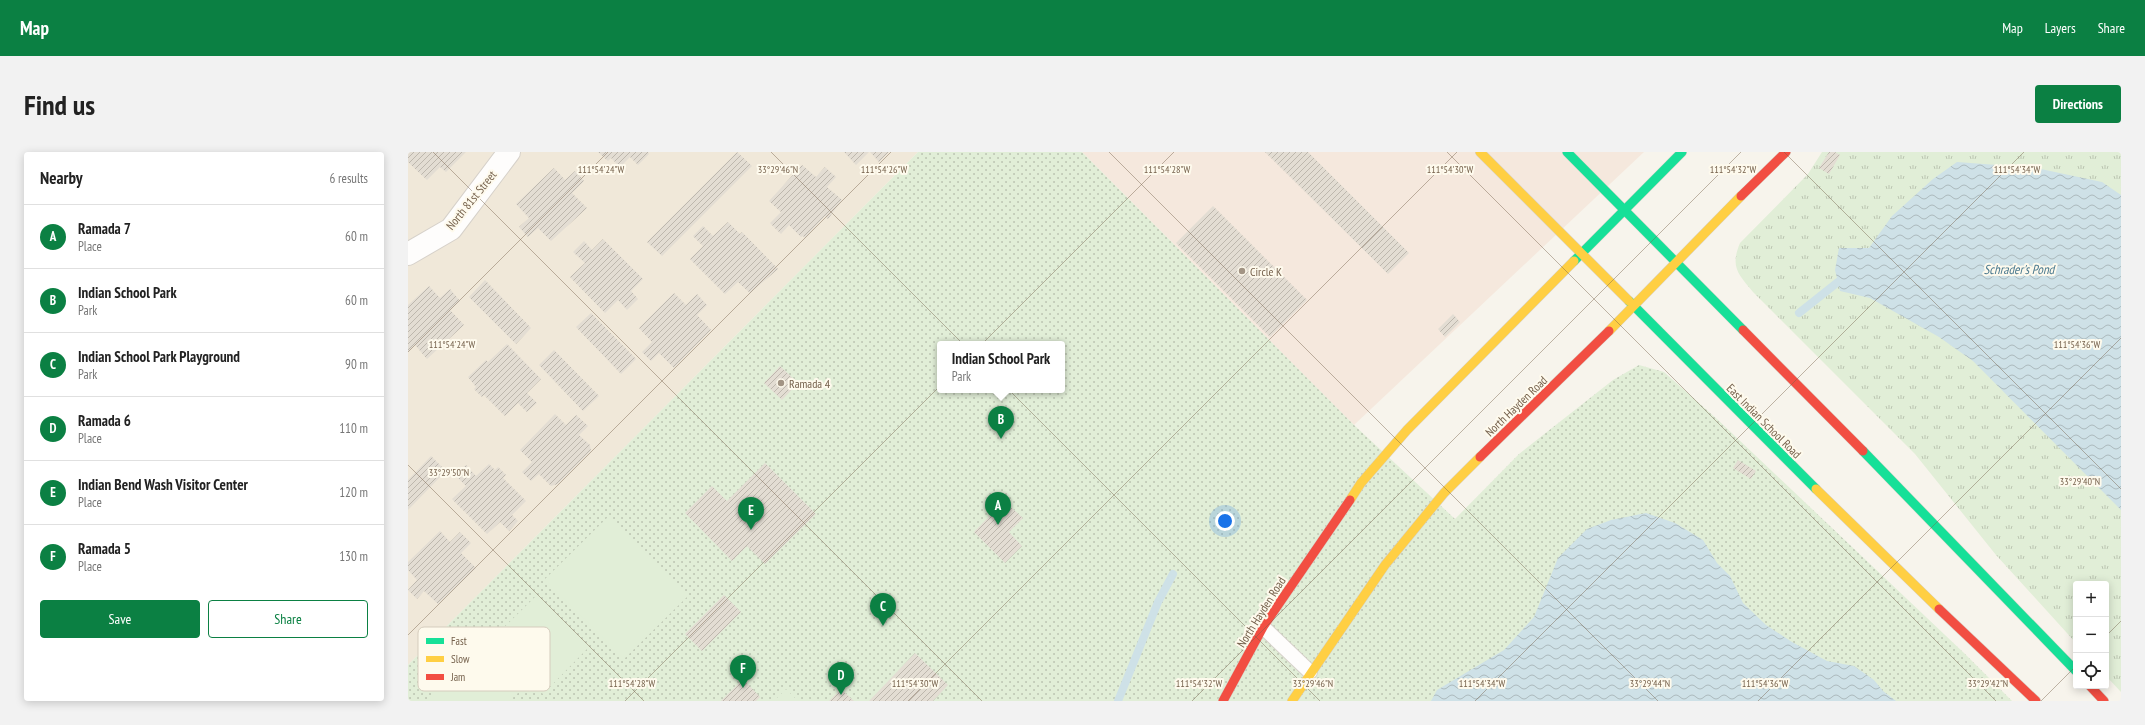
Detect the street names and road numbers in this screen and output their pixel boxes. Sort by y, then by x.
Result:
street label: North 81st Street [443,167,500,233]
street label: North Hayden Road [1482,373,1550,439]
street label: East Indian School Road [1724,381,1804,461]
street label: North Hayden Road [1233,574,1289,650]

